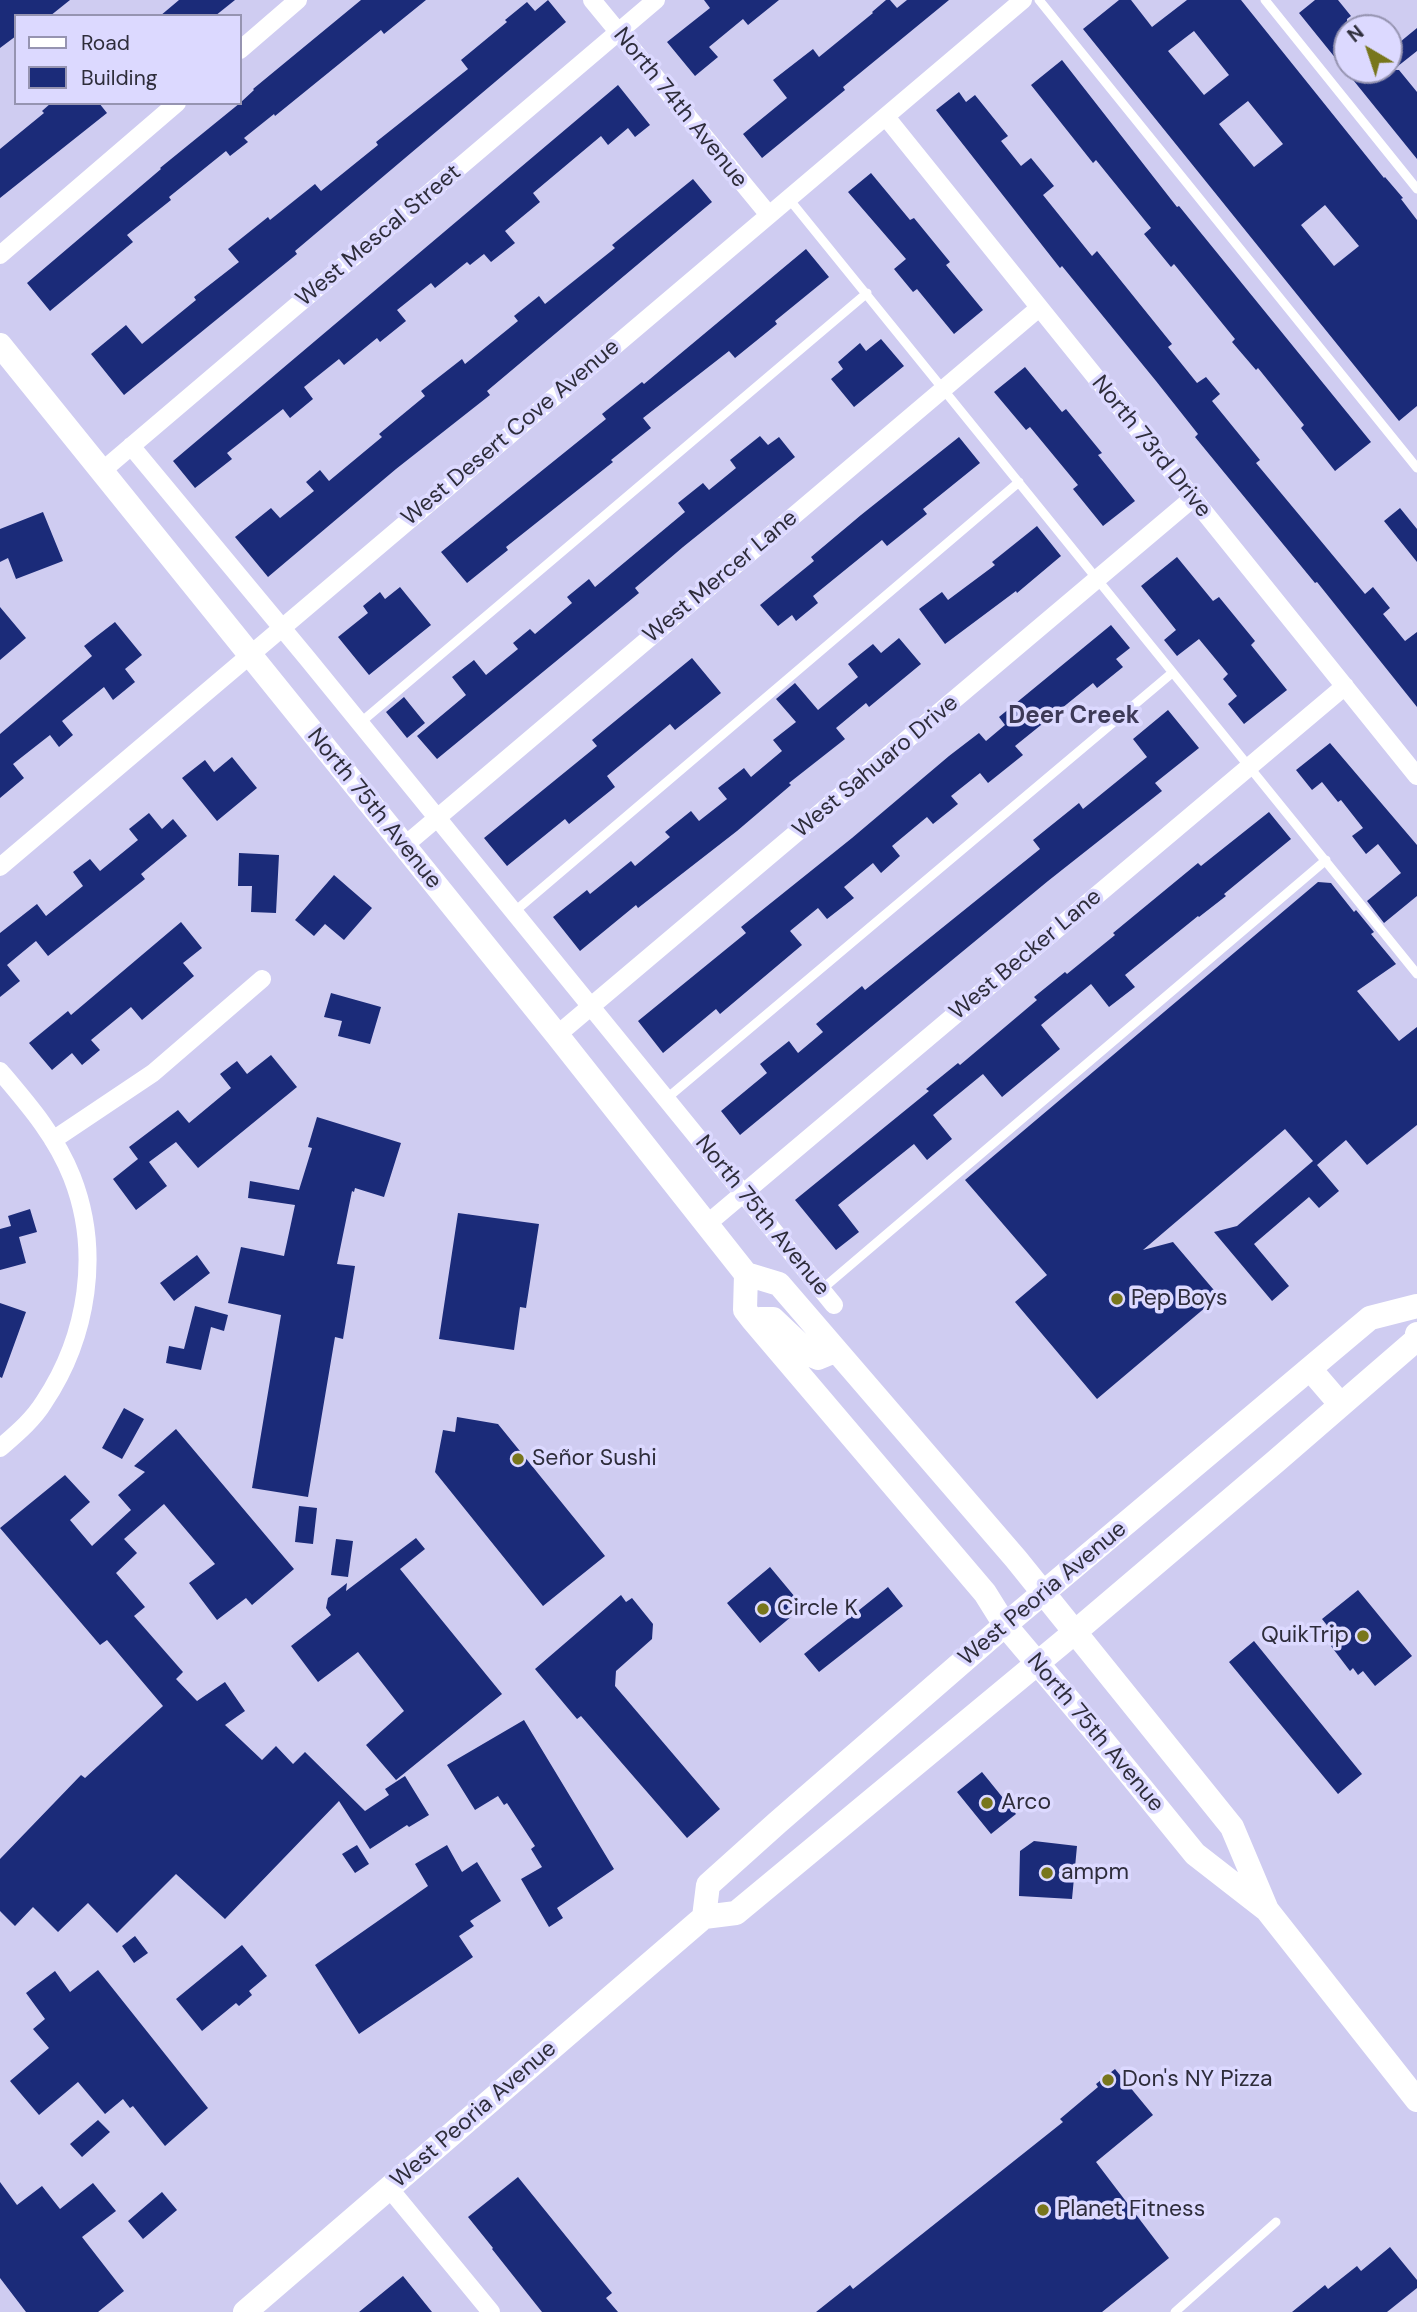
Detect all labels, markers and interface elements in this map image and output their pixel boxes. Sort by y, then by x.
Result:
legend [14,14,242,105]
north arrow [1333,14,1403,84]
text: N [1342,20,1369,48]
street label: North 74th Avenue [607,22,753,194]
text: Road [81,29,130,57]
text: Building [81,64,157,92]
street label: West Mescal Street [291,159,467,313]
street label: West Desert Cove Avenue [396,334,626,532]
street label: North 73rd Drive [1085,370,1217,524]
street label: West Mercer Lane [638,505,804,649]
street label: West Sahuaro Drive [788,690,964,844]
district label: Deer Creek [1008,703,1140,731]
street label: North 75th Avenue [301,723,447,895]
street label: West Becker Lane [944,883,1108,1027]
street label: North 75th Avenue [689,1130,835,1302]
place label: Pep Boys [1131,1285,1228,1313]
marker: Pep Boys [1109,1291,1125,1307]
place label: Señor Sushi [532,1445,657,1473]
marker: Señor Sushi [510,1451,526,1467]
street label: West Peoria Avenue [953,1516,1133,1672]
place label: Circle K [777,1595,858,1623]
marker: Circle K [755,1601,771,1617]
place label: QuikTrip [1261,1622,1349,1650]
marker: QuikTrip [1355,1628,1371,1644]
street label: North 75th Avenue [1021,1648,1169,1818]
place label: Arco [1001,1789,1051,1817]
marker: Arco [979,1795,995,1811]
place label: ampm [1061,1859,1129,1887]
marker: ampm [1039,1865,1055,1881]
street label: West Peoria Avenue [386,2036,562,2194]
place label: Don's NY Pizza [1122,2066,1273,2094]
marker: Don's NY Pizza [1100,2072,1116,2088]
place label: Planet Fitness [1057,2196,1205,2224]
marker: Planet Fitness [1035,2202,1051,2218]

